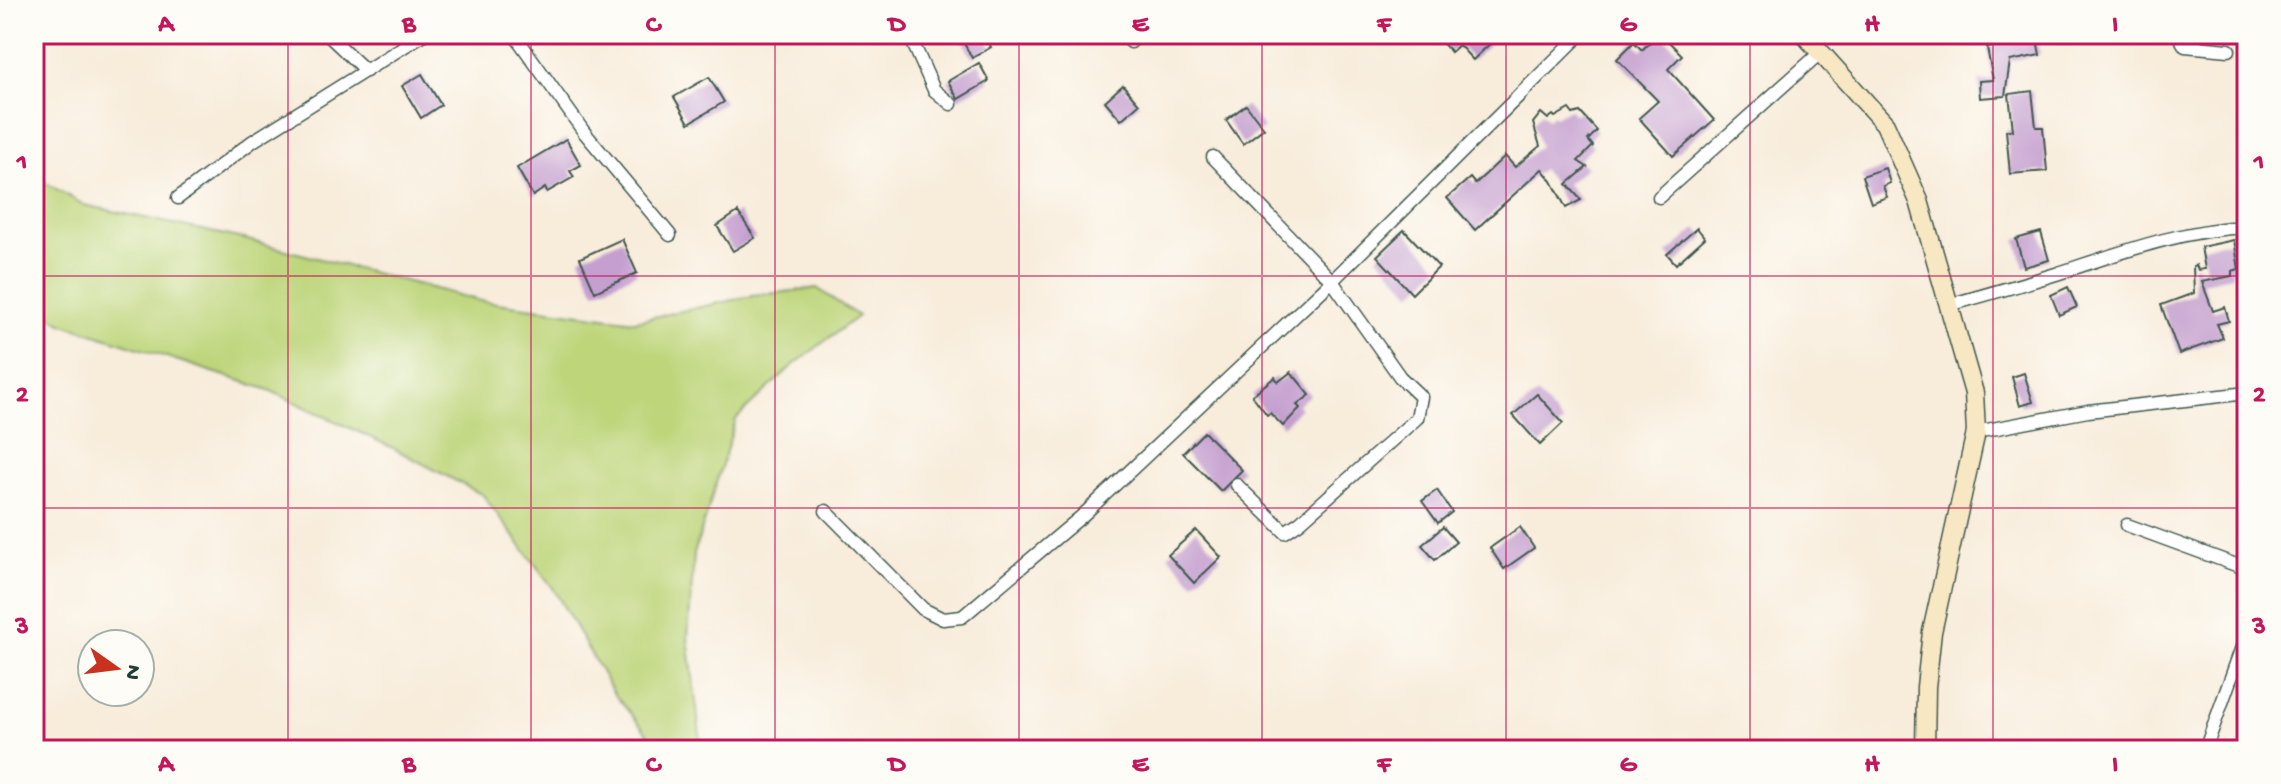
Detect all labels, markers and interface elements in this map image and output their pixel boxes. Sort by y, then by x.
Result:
text: A [157,11,175,42]
text: B [401,11,417,42]
text: C [646,11,663,42]
text: D [887,11,907,42]
text: E [1132,11,1150,42]
text: F [1376,11,1392,42]
text: G [1620,11,1638,42]
text: H [1865,11,1881,42]
text: I [2112,11,2118,42]
text: 1 [16,149,27,180]
text: 1 [2253,149,2264,180]
text: 2 [16,381,29,412]
text: 2 [2253,381,2266,412]
text: 3 [14,613,29,644]
text: 3 [2251,613,2266,644]
north arrow [76,628,156,708]
text: N [117,662,146,682]
text: A [157,751,175,782]
text: B [401,751,417,782]
text: C [646,751,663,782]
text: D [887,751,907,782]
text: E [1132,751,1150,782]
text: F [1376,751,1392,782]
text: G [1620,751,1638,782]
text: H [1865,751,1881,782]
text: I [2112,751,2118,782]

